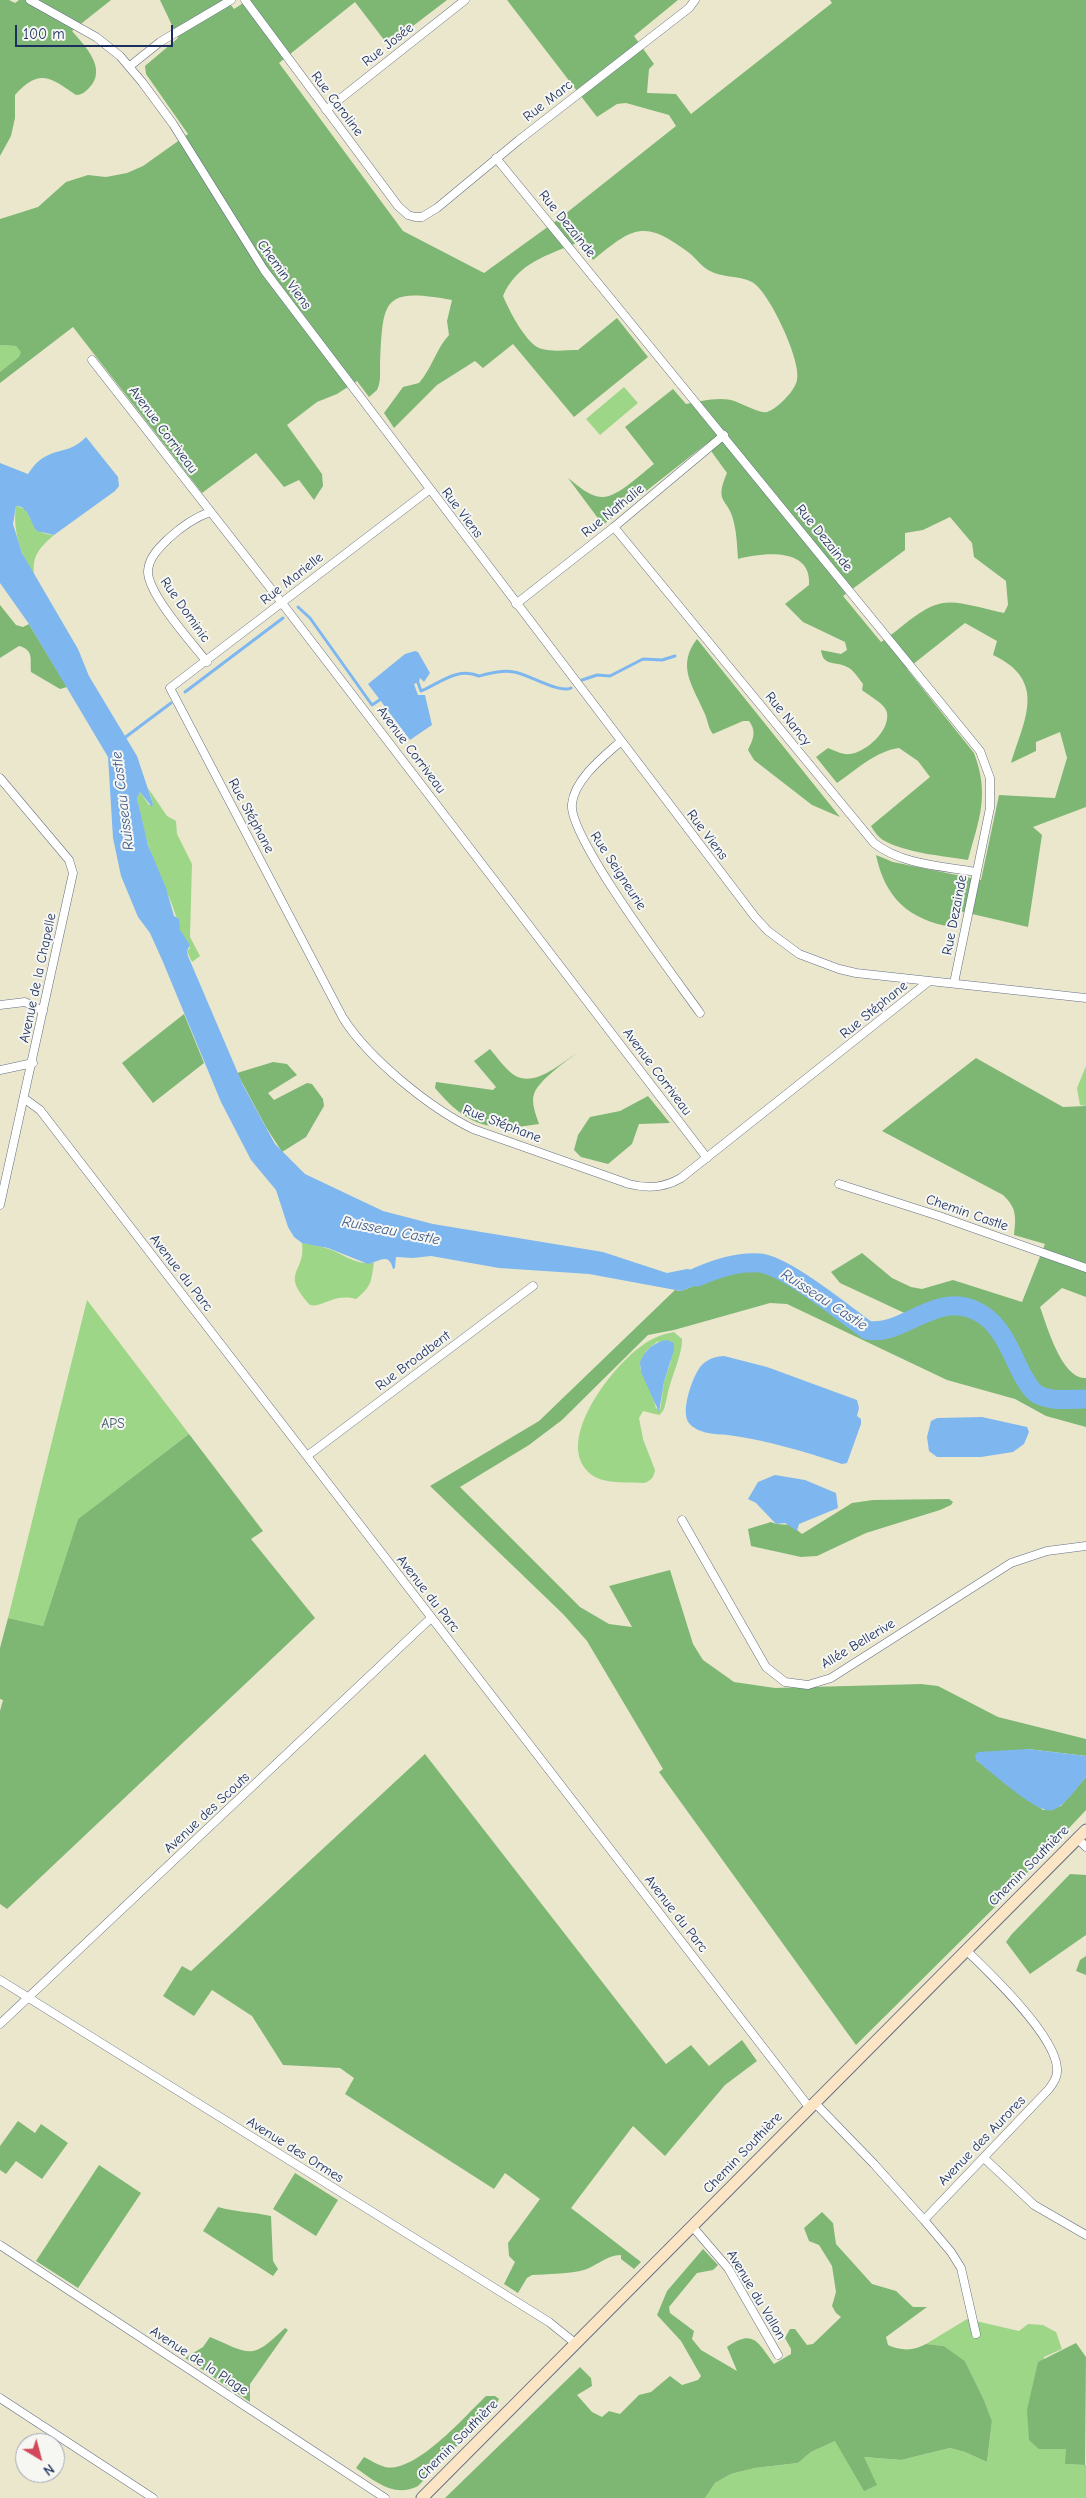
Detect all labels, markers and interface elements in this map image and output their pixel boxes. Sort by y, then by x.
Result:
scale bar [18,15,175,47]
street label: Rue Josée [359,20,417,70]
text: 100 m [23,25,65,43]
street label: Rue Caroline [307,68,367,140]
street label: Rue Marc [520,77,576,125]
street label: Rue Dezainde [535,187,599,261]
street label: Chemin Viens [253,237,315,313]
street label: Avenue Corriveau [125,383,201,477]
street label: Rue Nathalie [578,481,648,541]
street label: Rue Viens [438,485,486,541]
street label: Rue Dezainde [792,501,856,575]
street label: Rue Marielle [257,549,327,609]
street label: Rue Dominic [156,574,214,646]
street label: Rue Nancy [761,689,815,749]
street label: Avenue Corriveau [373,703,449,797]
water label: Ruisseau Castle [108,751,138,851]
street label: Rue Stéphane [224,776,278,856]
street label: Rue Viens [683,807,731,863]
street label: Rue Seigneurie [586,829,650,913]
street label: Rue Dezainde [939,873,971,957]
street label: Avenue de la Chapelle [16,912,60,1044]
street label: Rue Stéphane [837,978,911,1042]
street label: Avenue Corriveau [619,1025,695,1119]
street label: Rue Stéphane [461,1101,543,1147]
street label: Chemin Castle [924,1191,1010,1235]
water label: Ruisseau Castle [340,1213,442,1249]
street label: Avenue du Parc [146,1231,216,1315]
water label: Ruisseau Castle [777,1265,871,1335]
street label: Rue Broadbent [372,1327,454,1395]
park label: APS [101,1416,125,1432]
street label: Avenue du Parc [393,1552,463,1636]
street label: Allée Bellerive [818,1615,898,1673]
street label: Avenue des Scouts [161,1769,253,1857]
street label: Chemin Southière [985,1822,1073,1910]
street label: Avenue du Parc [641,1872,711,1956]
street label: Avenue des Aurores [935,2093,1029,2189]
street label: Chemin Southière [700,2109,786,2197]
street label: Avenue des Ormes [243,2113,347,2187]
street label: Avenue du Vallon [723,2247,789,2343]
street label: Avenue de la Plage [147,2323,251,2399]
street label: Chemin Southière [414,2396,502,2484]
north arrow [15,2433,65,2483]
text: N [40,2460,57,2479]

